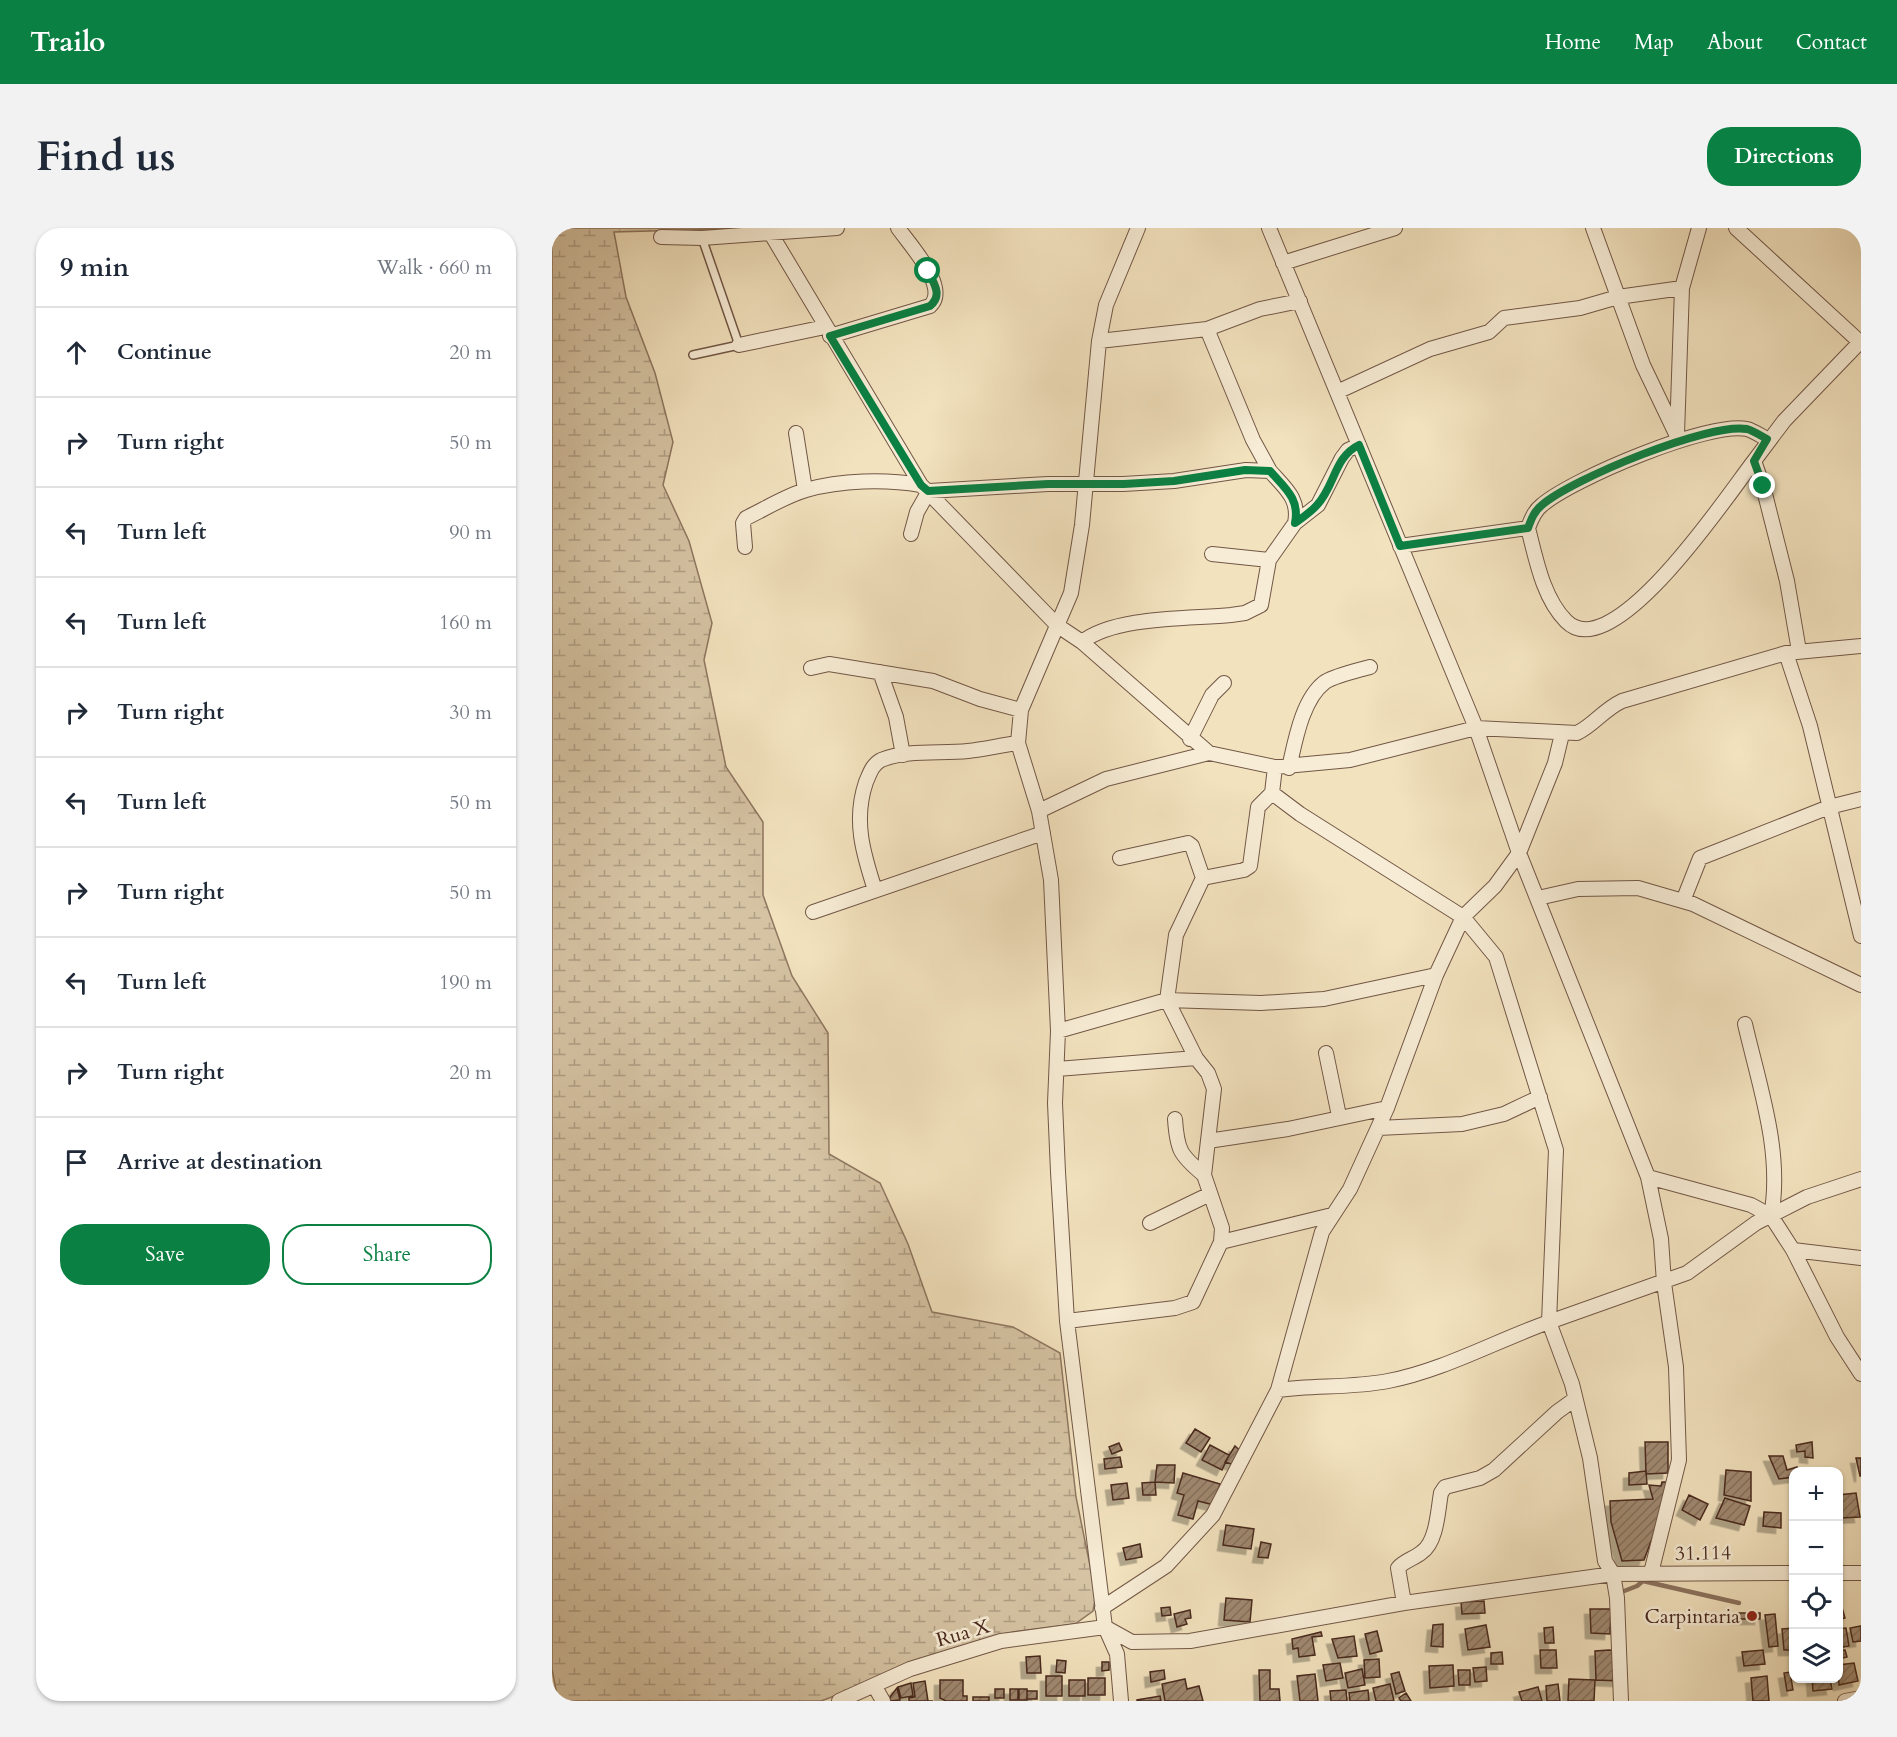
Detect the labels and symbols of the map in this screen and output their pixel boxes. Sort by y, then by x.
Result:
route start [914,257,940,283]
route end [1749,472,1775,498]
street label: 31.114 [1675,1539,1731,1567]
place label: Carpintaria [1645,1603,1740,1630]
marker: Carpintaria [1745,1609,1759,1623]
street label: Rua X [933,1612,993,1654]

